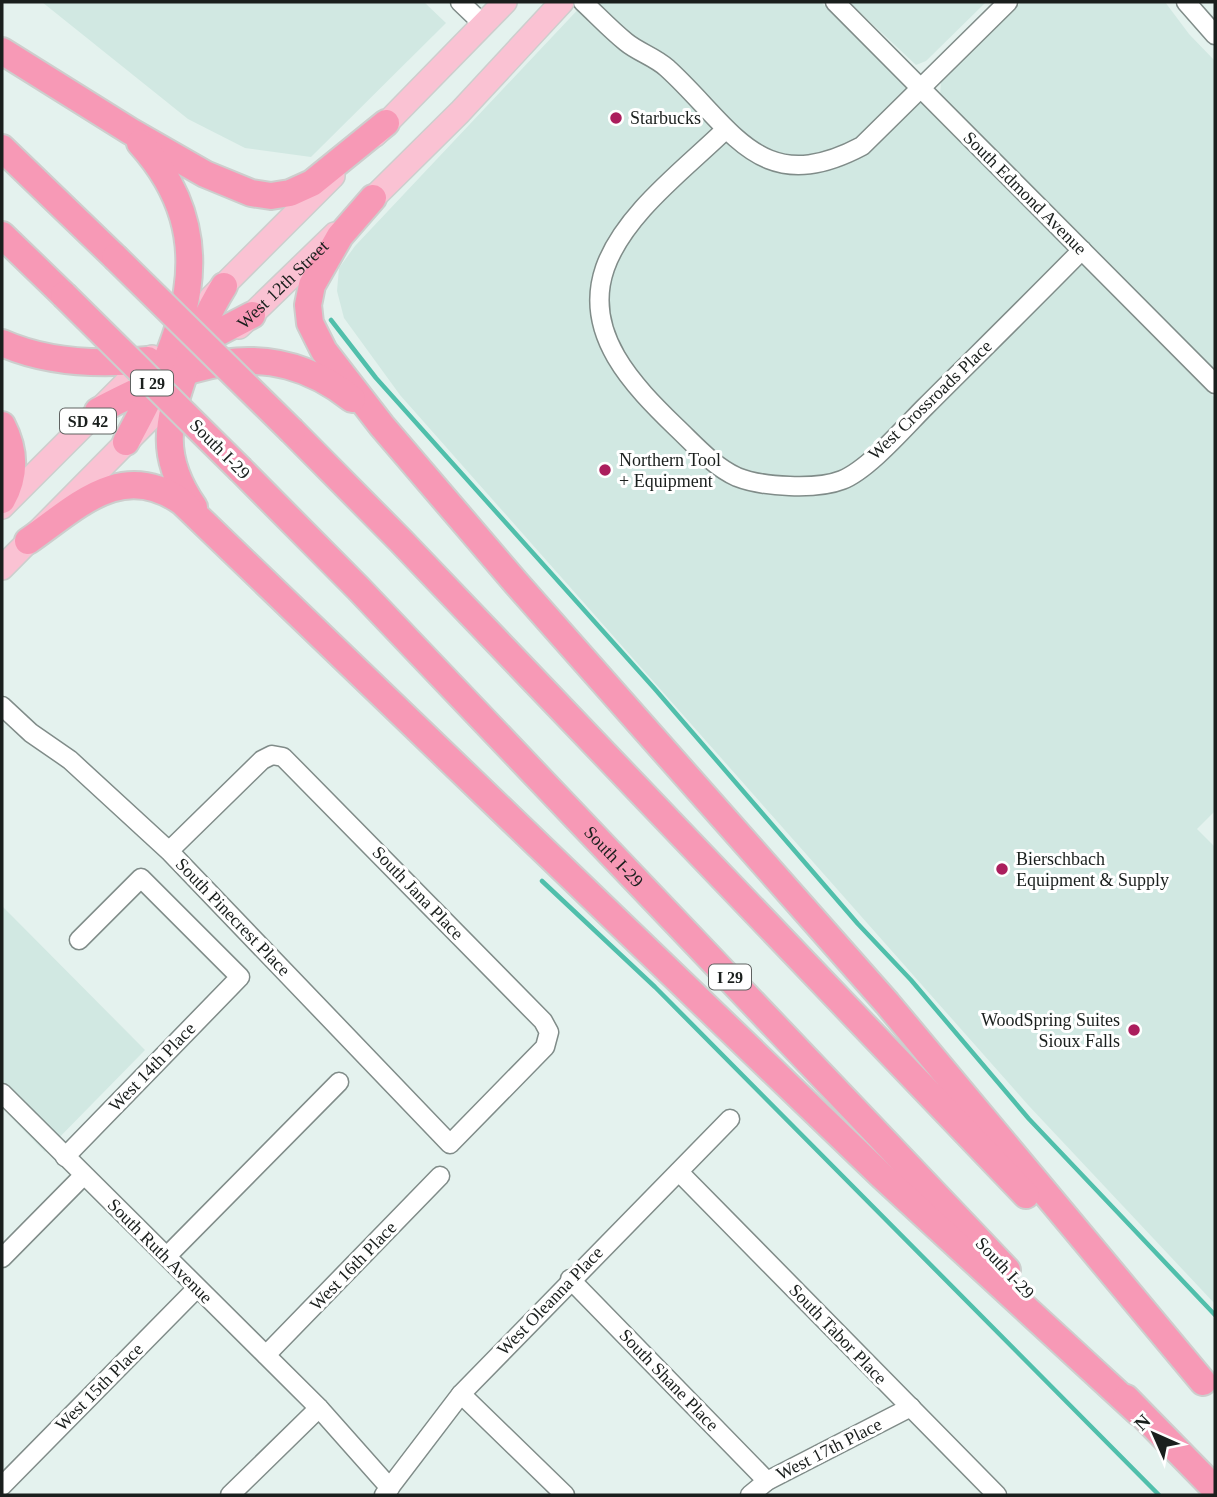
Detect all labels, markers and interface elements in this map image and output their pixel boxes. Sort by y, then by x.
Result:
place label: Starbucks [630,108,701,128]
marker: Starbucks [608,110,624,126]
street label: South Edmond Avenue [959,127,1091,259]
street label: West 12th Street [233,236,332,333]
street label: West Crossroads Place [864,336,996,464]
road number: I 29 [131,370,173,396]
road number: SD 42 [60,408,116,434]
street label: South I-29 [186,415,254,483]
place label: Northern Tool + Equipment [619,450,721,491]
marker: Northern Tool + Equipment [597,462,613,478]
street label: South I-29 [580,822,647,891]
street label: South Jana Place [368,842,468,944]
place label: Bierschbach Equipment & Supply [1016,849,1169,890]
street label: South Pinecrest Place [172,854,294,980]
marker: Bierschbach Equipment & Supply [994,861,1010,877]
road number: I 29 [709,965,751,990]
place label: WoodSpring Suites Sioux Falls [981,1010,1120,1051]
street label: West 14th Place [105,1018,199,1115]
marker: WoodSpring Suites Sioux Falls [1126,1022,1142,1038]
street label: South Ruth Avenue [104,1195,216,1307]
street label: West 16th Place [306,1217,400,1314]
street label: South I-29 [972,1233,1038,1303]
street label: West Oleanna Place [493,1242,607,1360]
street label: South Tabor Place [785,1280,891,1388]
street label: South Shane Place [615,1325,723,1435]
street label: West 15th Place [51,1339,147,1435]
north arrow [1119,1399,1189,1469]
text: N [1130,1410,1155,1435]
street label: West 17th Place [773,1414,885,1484]

